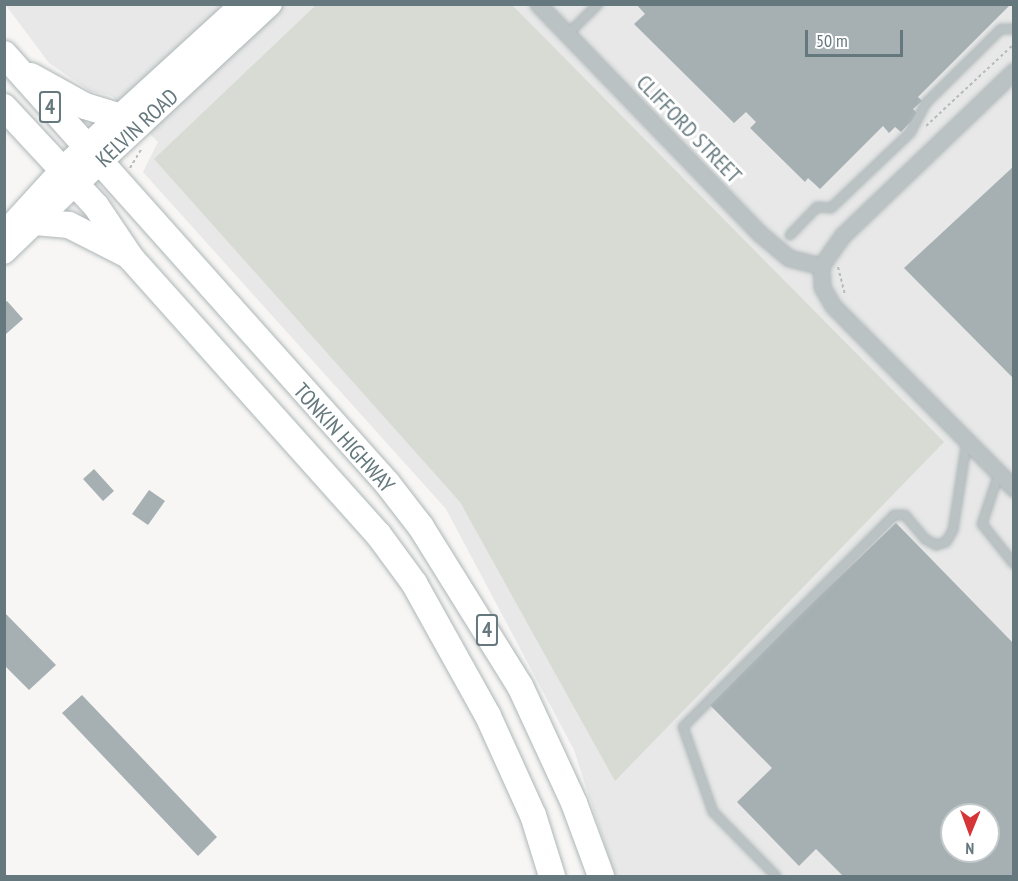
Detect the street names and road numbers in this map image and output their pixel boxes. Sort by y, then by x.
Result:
street label: CLIFFORD STREET [631,70,747,188]
street label: KELVIN ROAD [90,83,184,173]
road number: 4 [38,89,62,125]
street label: TONKIN HIGHWAY [288,378,400,498]
road number: 4 [475,612,499,648]

